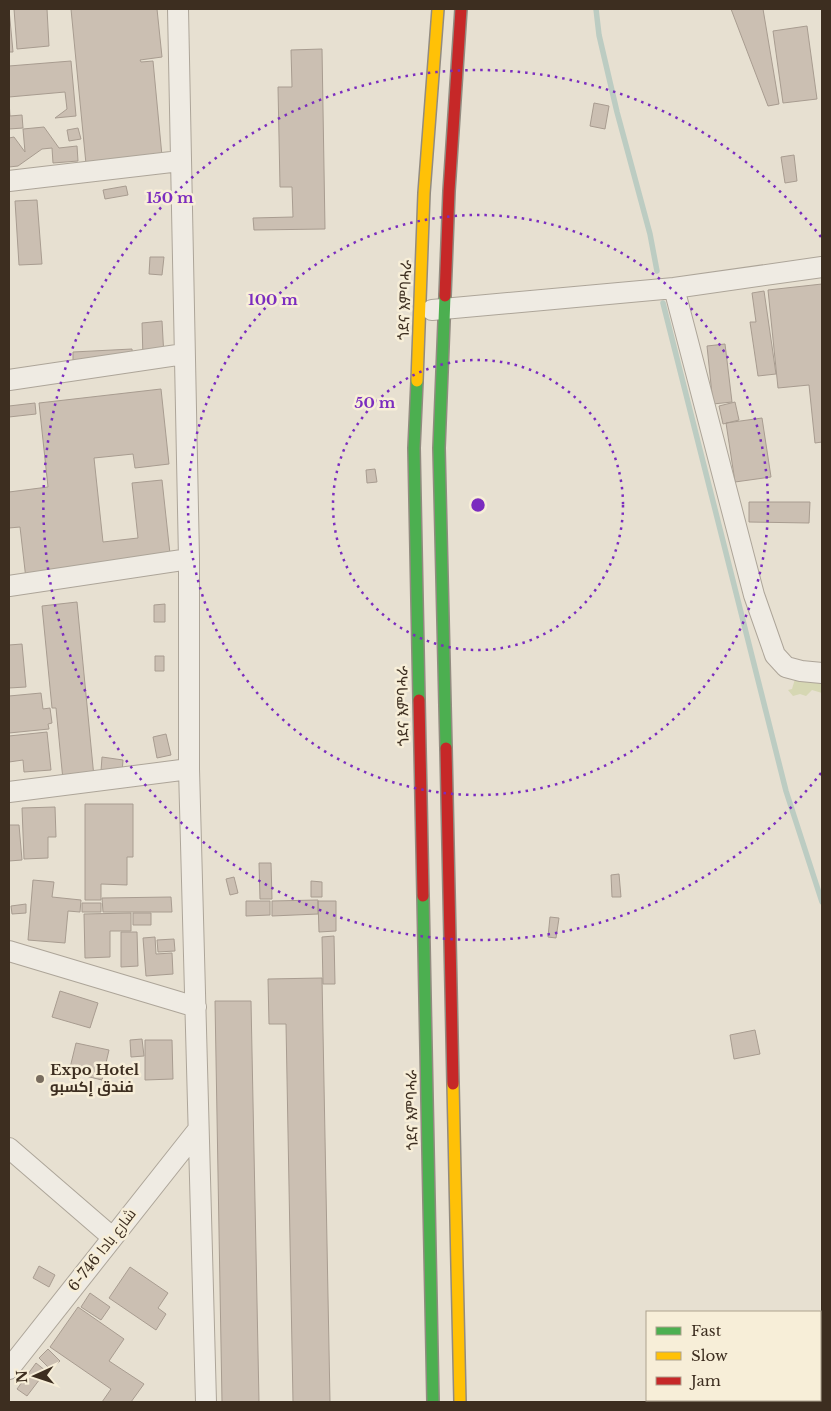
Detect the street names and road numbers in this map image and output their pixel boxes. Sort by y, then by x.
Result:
street label: ጎደና እምባሓራ [394,259,415,340]
street label: ጎደና እምባሓራ [392,666,413,746]
street label: ጎደና እምባሓራ [401,1070,422,1150]
street label: شارع بادا 746-6 [63,1205,141,1296]

